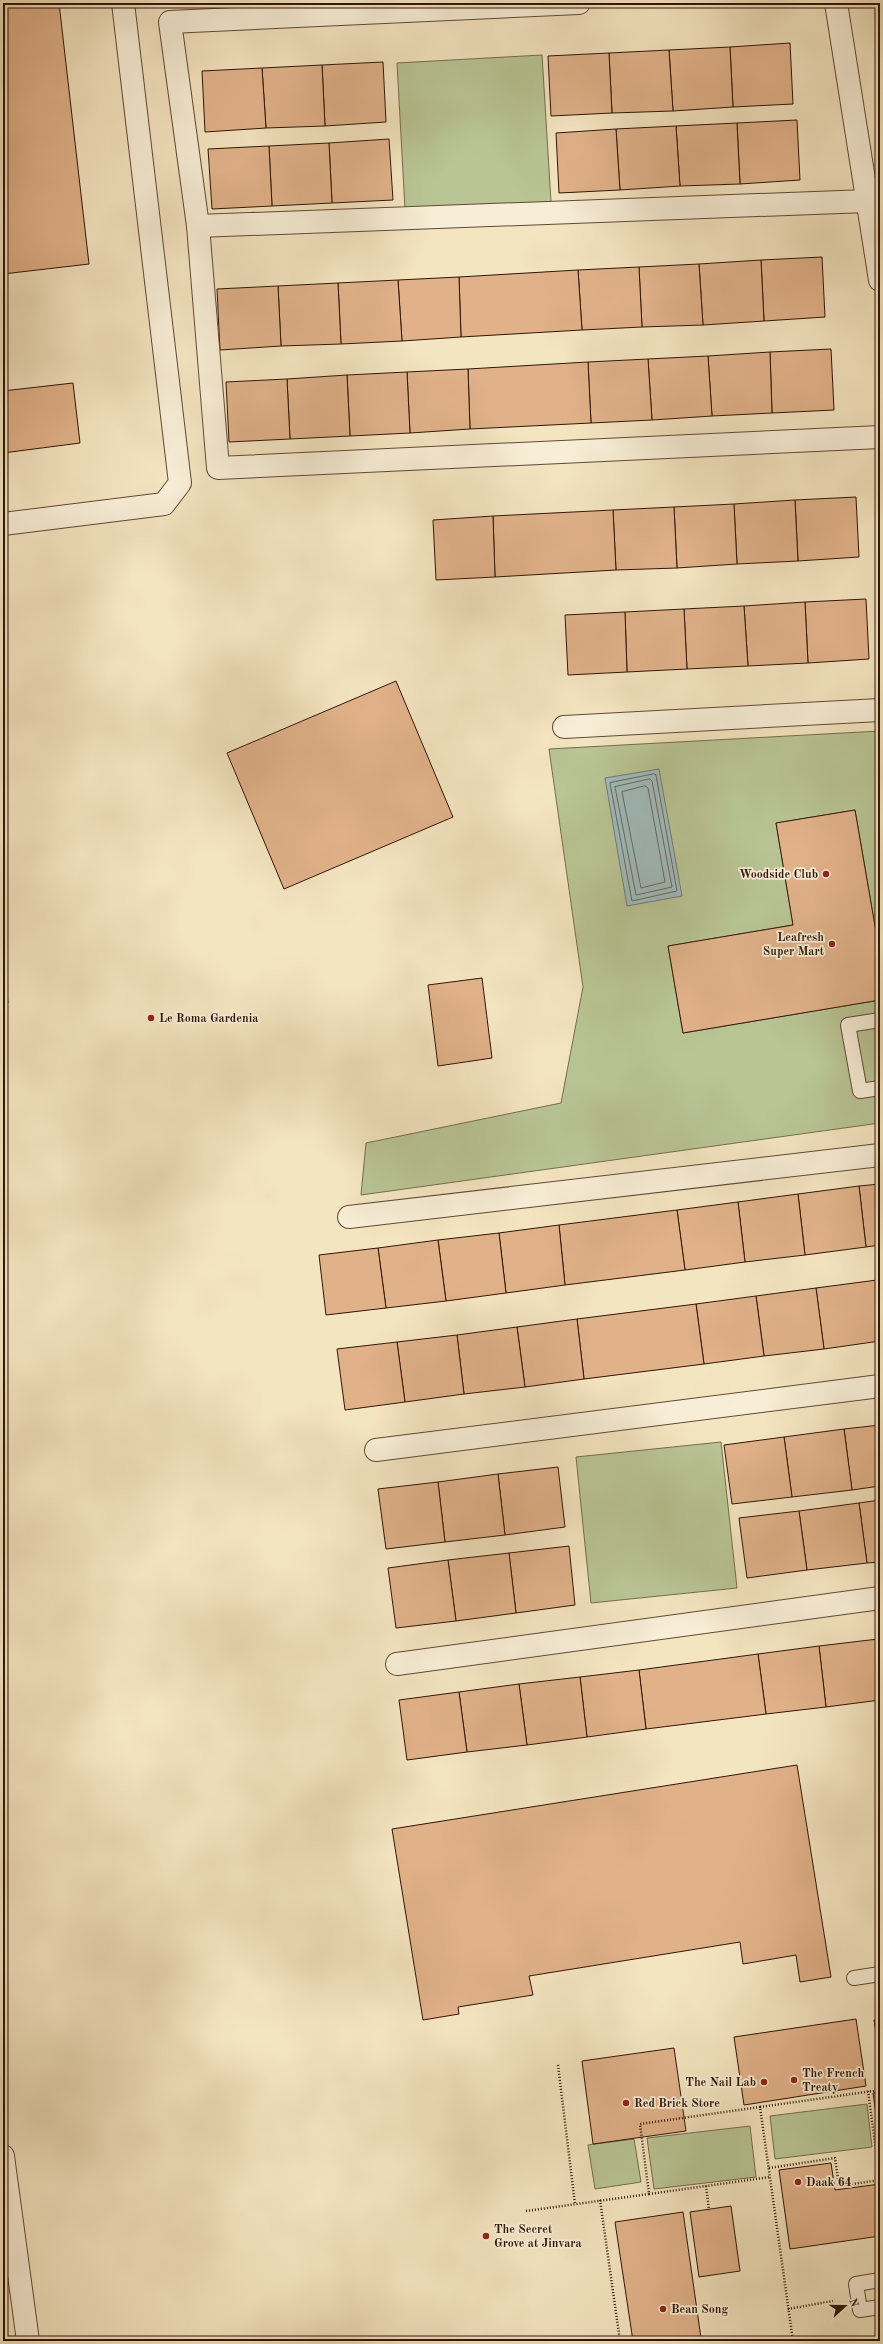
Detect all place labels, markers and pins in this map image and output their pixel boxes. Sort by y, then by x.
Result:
place label: Woodside Club [739,869,818,881]
marker: Woodside Club [821,869,831,879]
place label: Leafresh Super Mart [763,932,825,958]
marker: Leafresh Super Mart [827,939,837,949]
marker: Le Roma Gardenia [146,1013,156,1023]
place label: Le Roma Gardenia [159,1013,258,1025]
place label: The French Treaty [802,2068,865,2094]
marker: The French Treaty [789,2075,799,2085]
place label: The Nail Lab [685,2077,756,2089]
marker: The Nail Lab [759,2077,769,2087]
marker: Red Brick Store [621,2098,631,2108]
place label: Red Brick Store [634,2098,720,2110]
marker: Daak 64 [793,2177,803,2187]
place label: Daak 64 [806,2177,852,2189]
place label: The Secret Grove at Jinvara [494,2224,582,2250]
marker: The Secret Grove at Jinvara [481,2231,491,2241]
marker: Bean Song [658,2304,668,2314]
place label: Bean Song [671,2304,728,2316]

